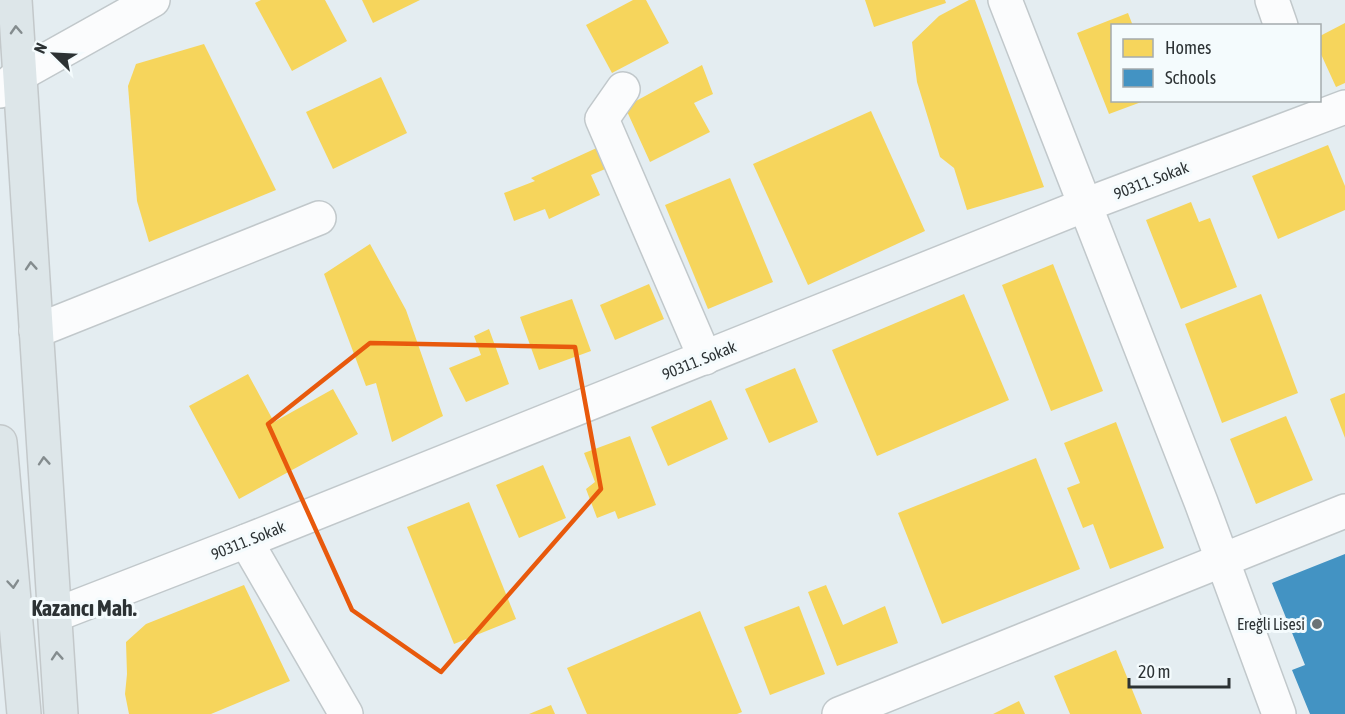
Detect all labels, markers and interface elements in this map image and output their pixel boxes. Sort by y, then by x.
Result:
north arrow [24,24,84,84]
legend [1111,24,1321,102]
one-way arrow [10,25,23,34]
text: Homes [1165,37,1211,58]
text: N [30,40,50,56]
text: Schools [1165,67,1216,88]
street label: 90311. Sokak [1111,158,1191,202]
one-way arrow [25,262,38,271]
street label: 90311. Sokak [659,337,739,383]
one-way arrow [38,457,51,466]
street label: 90311. Sokak [208,517,288,563]
one-way arrow [6,580,19,589]
district label: Kazancı Mah. [31,595,137,621]
place label: Ereğli Lisesi [1237,615,1305,634]
marker: Ereğli Lisesi [1310,617,1324,631]
one-way arrow [51,651,64,660]
scale bar [1129,651,1230,689]
text: 20 m [1138,661,1170,682]

